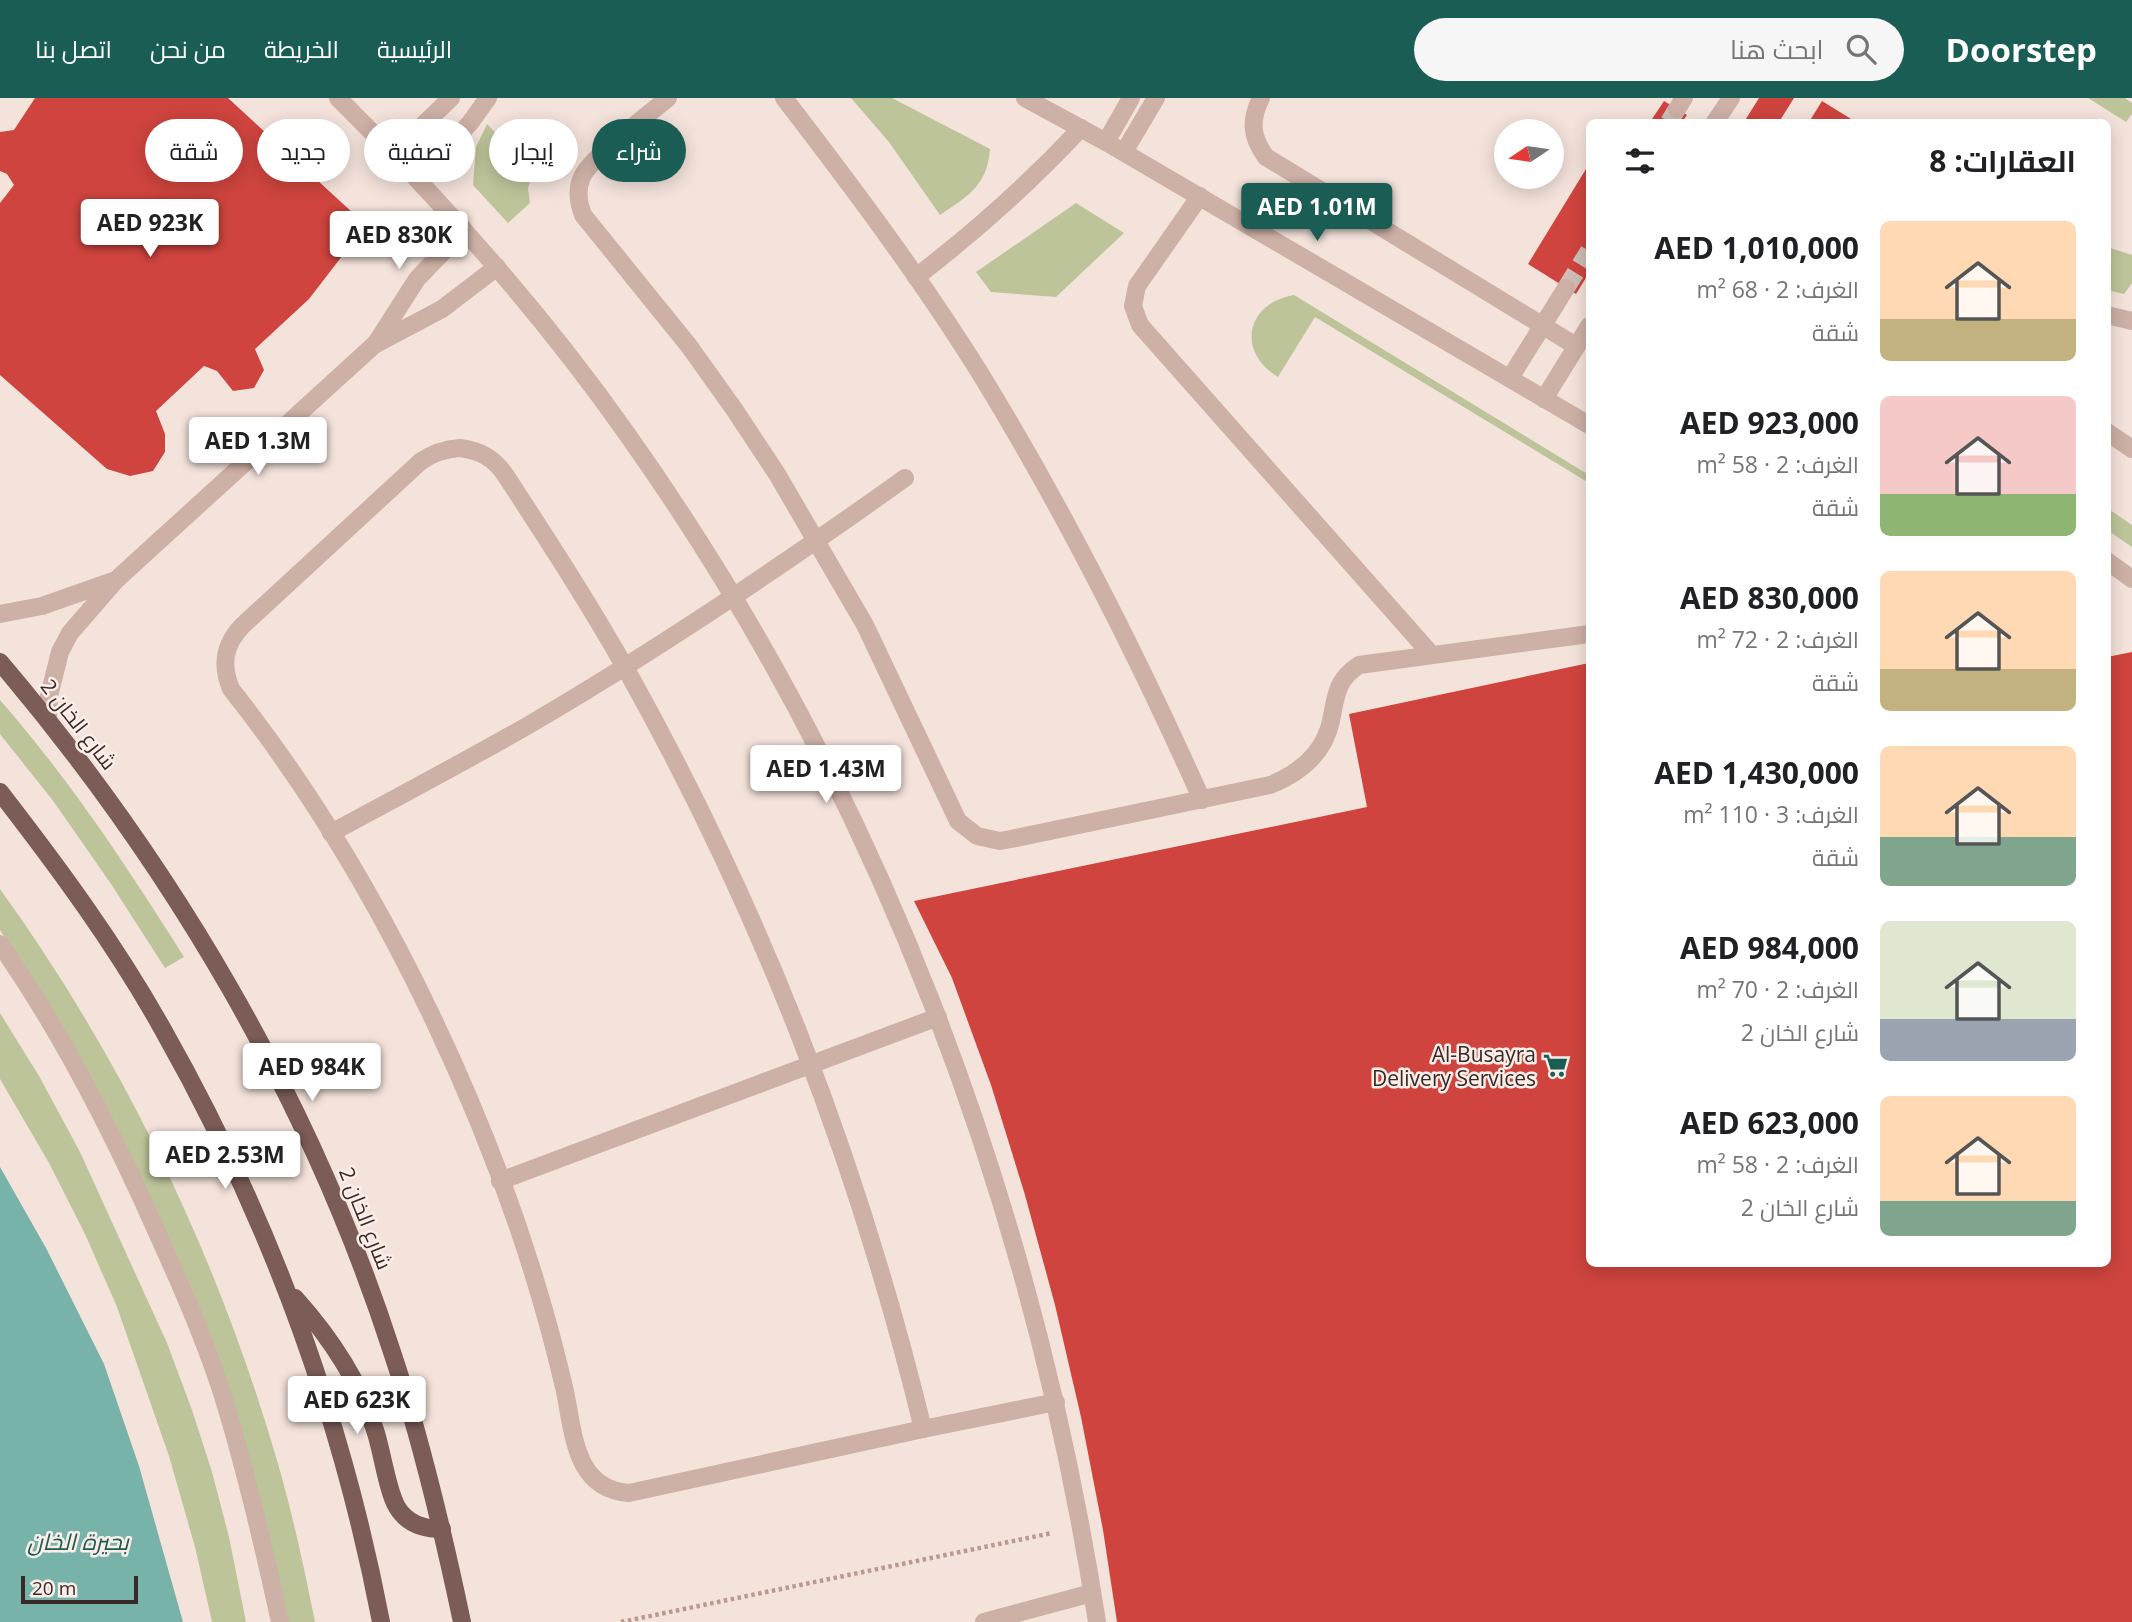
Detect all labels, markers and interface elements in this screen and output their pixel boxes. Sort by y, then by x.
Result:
search box [1414,18,1904,81]
text: Doorstep [1946,27,2097,72]
icon: search [1842,30,1880,68]
text: ابحث هنا [1730,31,1824,67]
text: اتصل بنا [35,32,112,65]
text: من نحن [150,32,226,65]
text: الخريطة [264,32,339,65]
text: الرئيسية [377,32,452,65]
chip: شقة [145,119,243,182]
chip: جديد [257,119,350,182]
chip: تصفية [364,119,475,182]
chip: إيجار [489,119,578,182]
chip: شراء [592,119,686,182]
north arrow [1494,119,1564,189]
map controls [1494,119,1564,189]
text: العقارات: 8 [1929,140,2076,181]
icon: filters [1621,142,1659,180]
pin: AED 1.01M [1237,184,1397,243]
text: AED 1.01M [1257,190,1377,222]
pin: AED 923K [78,200,222,259]
text: AED 923K [97,206,203,238]
pin: AED 830K [327,212,471,271]
text: AED 830K [346,218,452,250]
text: AED 1,010,000 [1654,227,1859,268]
icon: home [1936,249,2020,333]
text: الغرف: 2 · 68 m² [1696,273,1859,305]
text: شقة [1812,316,1859,348]
text: AED 923,000 [1680,402,1859,443]
pin: AED 1.3M [186,418,330,477]
text: AED 1.3M [205,424,311,456]
icon: home [1936,424,2020,508]
text: الغرف: 2 · 58 m² [1696,448,1859,480]
text: شقة [1812,491,1859,523]
text: AED 830,000 [1680,577,1859,618]
icon: home [1936,599,2020,683]
text: الغرف: 2 · 72 m² [1696,623,1859,655]
text: شقة [1812,666,1859,698]
street label: شارع الخان 2 [34,673,123,776]
pin: AED 1.43M [746,746,906,805]
text: AED 1.43M [766,752,886,784]
text: AED 1,430,000 [1654,752,1859,793]
icon: home [1936,774,2020,858]
text: الغرف: 3 · 110 m² [1683,798,1859,830]
text: شقة [1812,841,1859,873]
text: AED 984,000 [1680,927,1859,968]
icon: home [1936,949,2020,1033]
text: الغرف: 2 · 70 m² [1696,973,1859,1005]
text: شارع الخان 2 [1741,1016,1859,1048]
place label: Al-Busayra Delivery Services [1372,1040,1536,1092]
pin: AED 984K [240,1044,384,1103]
text: AED 984K [259,1050,365,1082]
supermarket icon: Al-Busayra Delivery Services [1542,1052,1570,1080]
text: AED 623,000 [1680,1102,1859,1143]
icon: home [1936,1124,2020,1208]
pin: AED 2.53M [145,1132,305,1191]
text: AED 2.53M [165,1138,285,1170]
text: الغرف: 2 · 58 m² [1696,1148,1859,1180]
street label: شارع الخان 2 [332,1163,399,1274]
text: شارع الخان 2 [1741,1191,1859,1223]
pin: AED 623K [285,1376,429,1436]
text: AED 623K [304,1383,410,1415]
water label: بحيرة الخان [27,1525,131,1557]
scale bar [21,1573,138,1605]
text: 20 m [32,1575,76,1601]

